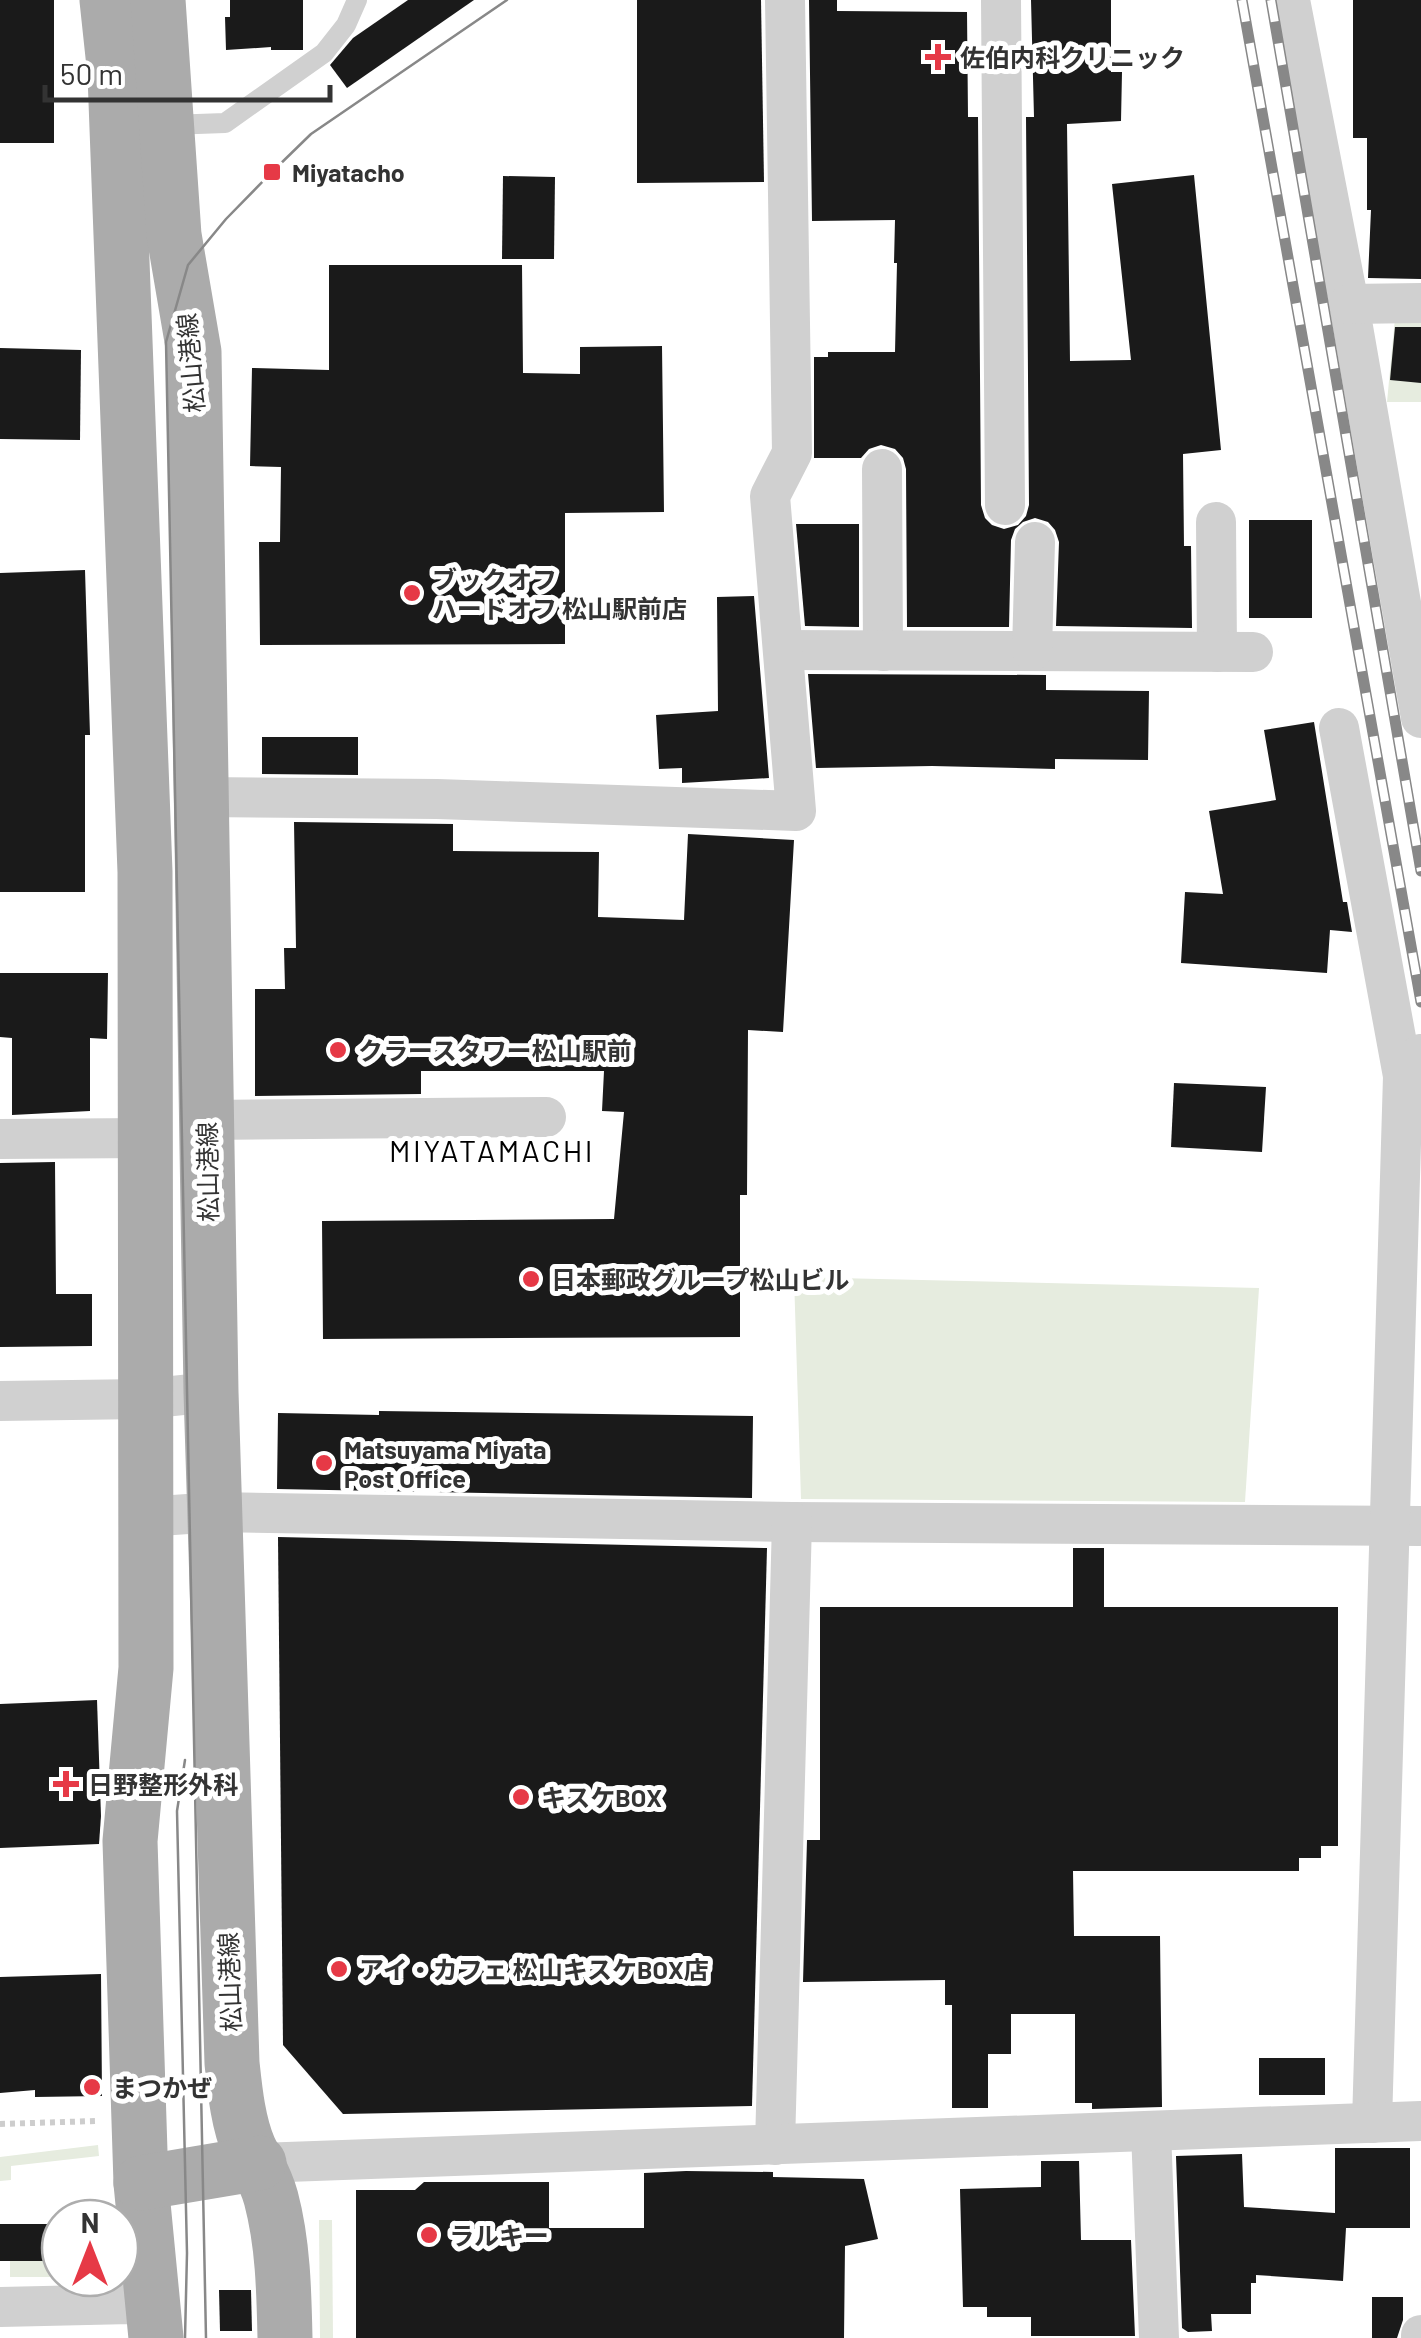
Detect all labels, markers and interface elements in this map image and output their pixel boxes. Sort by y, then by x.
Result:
scale bar [45,40,330,102]
place label: 佐伯内科クリニック [960,42,1185,72]
marker: 佐伯内科クリニック [925,44,951,70]
text: 50 m [60,55,123,91]
place label: Miyatacho [292,157,405,187]
marker: Miyatacho [261,161,283,183]
street label: 松山港線 [171,312,209,414]
place label: ブックオフ ハードオフ 松山駅前店 [432,564,687,623]
marker: ブックオフ ハードオフ 松山駅前店 [401,582,423,604]
place label: クラースタワー松山駅前 [358,1035,632,1065]
marker: クラースタワー松山駅前 [327,1039,349,1061]
street label: 松山港線 [191,1122,223,1222]
district label: MIYATAMACHI [389,1132,595,1168]
place label: 日本郵政グループ松山ビル [551,1264,850,1294]
marker: 日本郵政グループ松山ビル [520,1268,542,1290]
place label: Matsuyama Miyata Post Office [344,1434,546,1493]
marker: Matsuyama Miyata Post Office [313,1452,335,1474]
place label: 日野整形外科 [88,1769,238,1799]
marker: 日野整形外科 [53,1771,79,1797]
place label: キスケBOX [541,1782,662,1812]
marker: キスケBOX [510,1786,532,1808]
street label: 松山港線 [212,1931,246,2033]
place label: アイ・カフェ 松山キスケBOX店 [359,1954,709,1984]
marker: アイ・カフェ 松山キスケBOX店 [328,1958,350,1980]
place label: まつかぜ [112,2072,212,2102]
marker: まつかぜ [81,2076,103,2098]
north arrow [40,2198,140,2298]
text: N [81,2205,99,2239]
place label: ラルキー [449,2220,549,2250]
marker: ラルキー [418,2224,440,2246]

